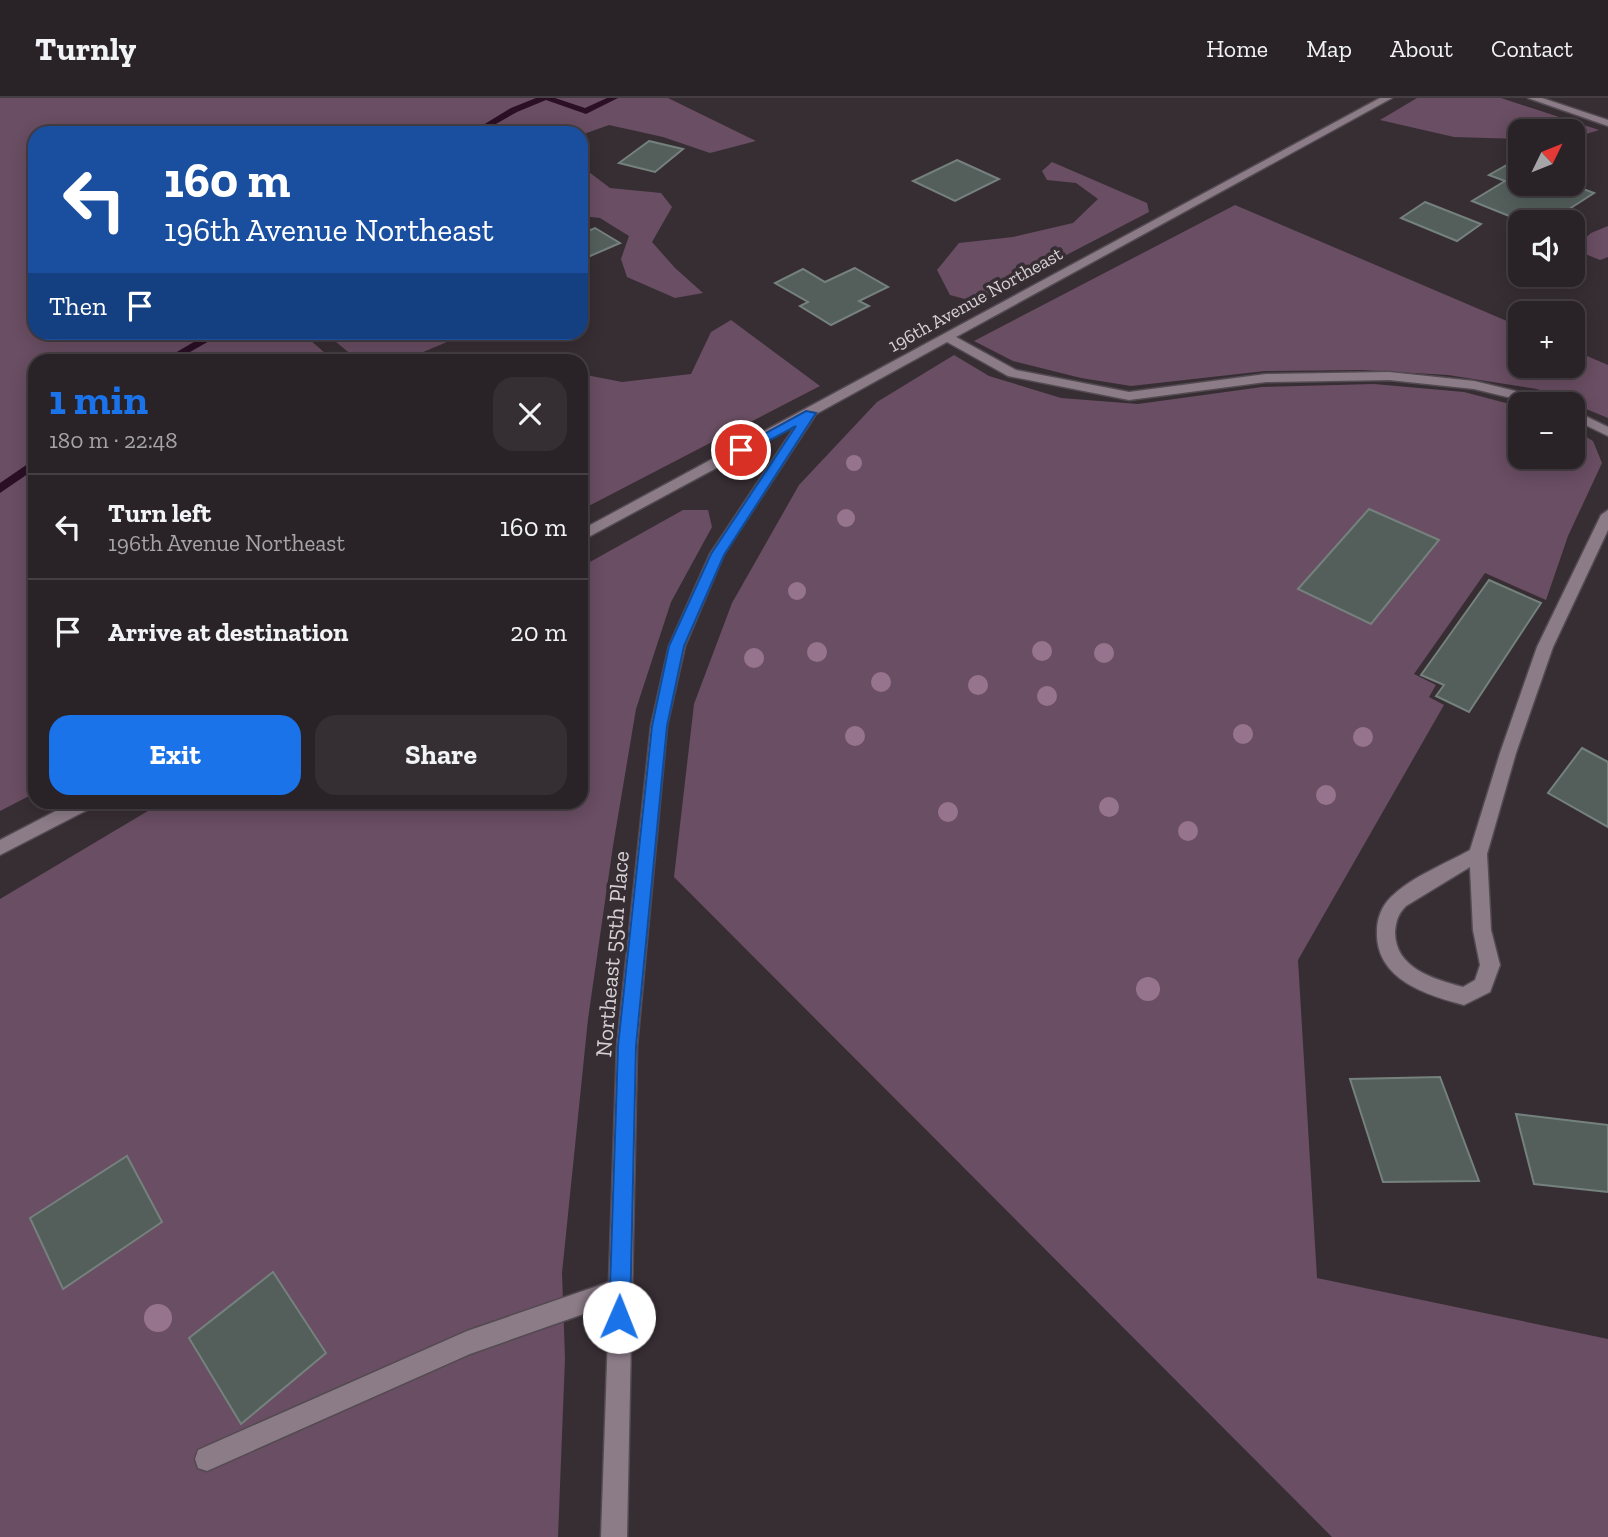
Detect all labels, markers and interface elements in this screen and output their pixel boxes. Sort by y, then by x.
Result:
text: Turnly [35,29,136,68]
text: Home [1206,34,1268,63]
text: Map [1306,34,1352,63]
text: About [1390,34,1453,63]
text: Contact [1491,34,1573,63]
north arrow [1508,119,1586,196]
map controls [1508,119,1585,469]
text: 160 m [164,151,290,210]
icon: left [49,154,140,245]
button: sound [1508,210,1585,287]
text: 196th Avenue Northeast [164,211,494,249]
street label: 196th Avenue Northeast [884,242,1066,357]
icon: arrive [121,287,159,325]
text: Then [49,290,107,322]
button: + [1508,301,1585,378]
text: 1 min [49,374,148,425]
button: close [493,377,567,451]
button: − [1508,392,1585,469]
pin [711,420,771,480]
text: 180 m · 22:48 [49,426,178,454]
icon: arrive [722,431,760,469]
text: Turn left [108,497,211,529]
icon: left [49,508,87,546]
text: 160 m [500,511,567,543]
text: 196th Avenue Northeast [108,529,345,557]
icon: arrive [49,613,87,651]
text: Arrive at destination [108,616,348,648]
text: 20 m [510,616,567,648]
button: Exit [49,715,301,795]
button: Share [315,715,567,795]
street label: Northeast 55th Place [589,850,635,1058]
position arrow [582,1280,656,1354]

